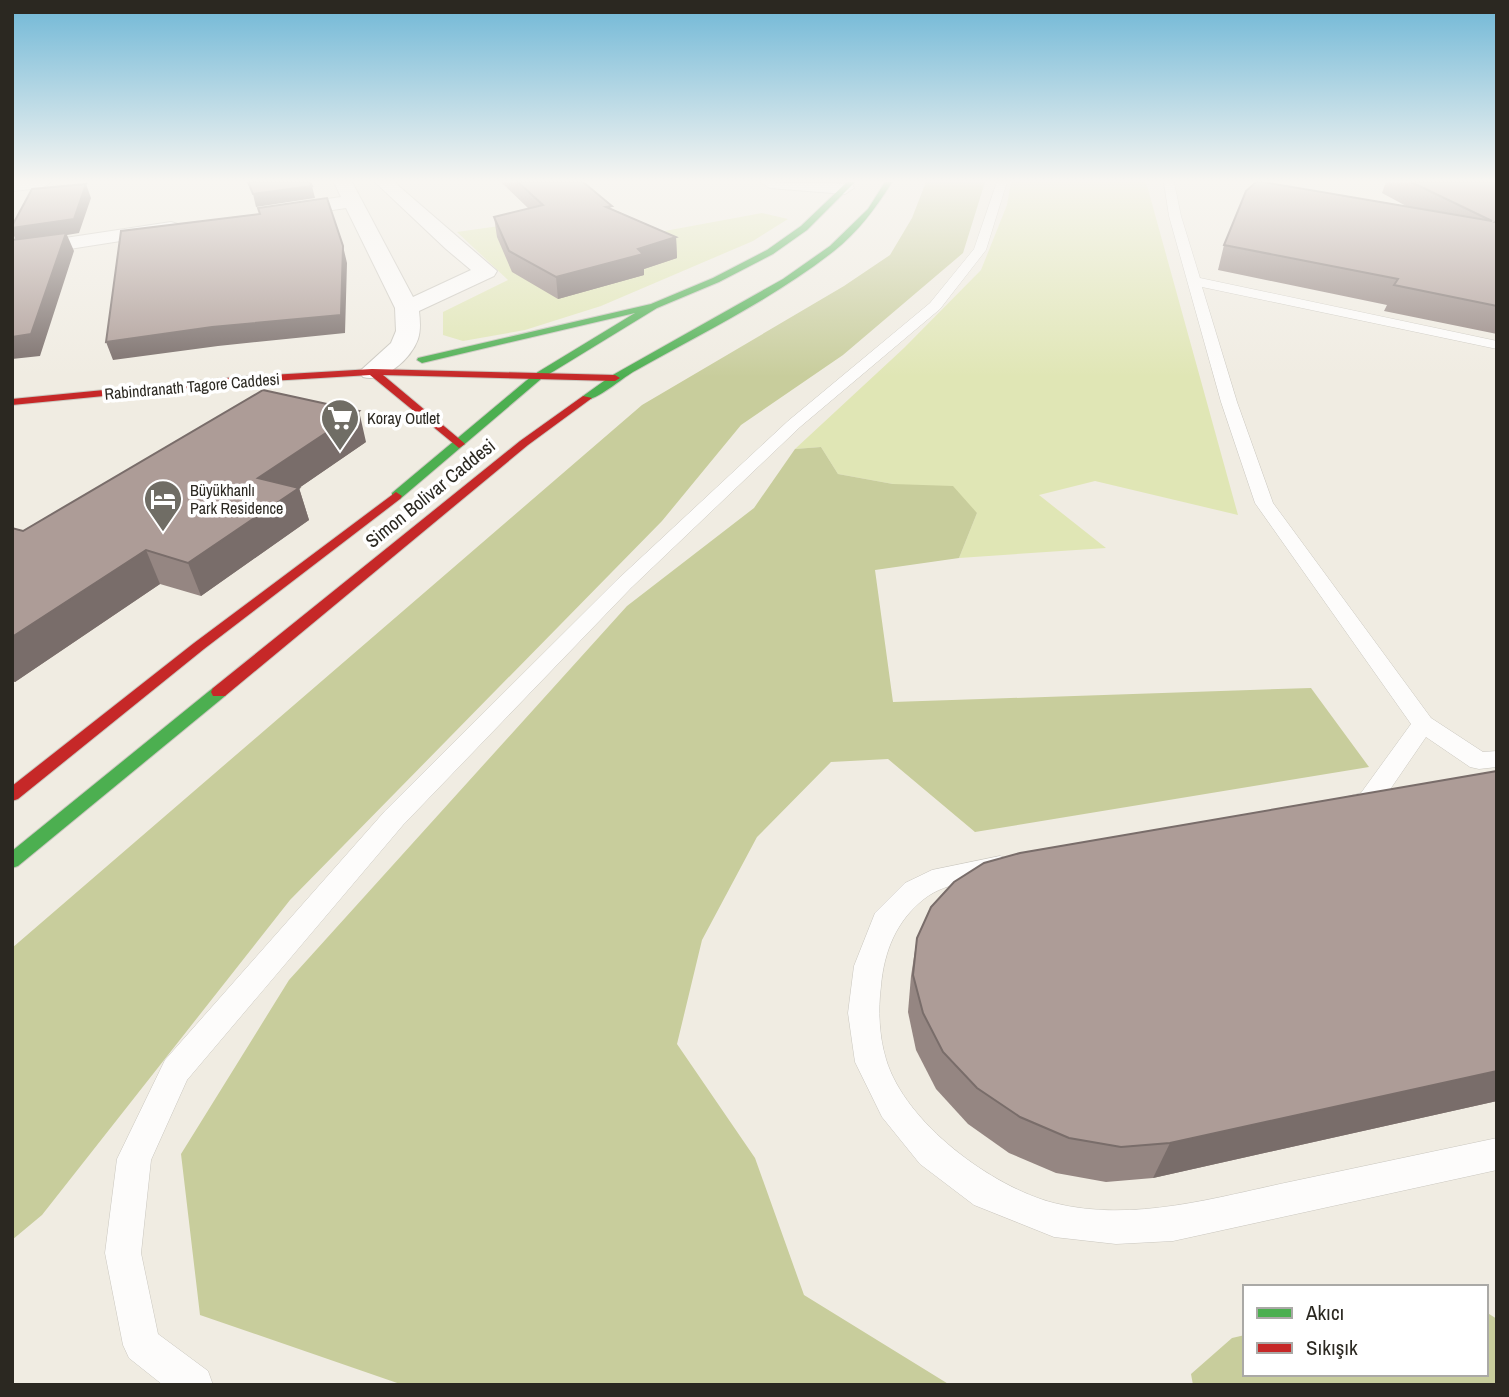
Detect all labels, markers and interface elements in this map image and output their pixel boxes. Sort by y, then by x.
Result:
street label: Rabindranath Tagore Caddesi [103,367,281,405]
supermarket icon: Koray Outlet [319,397,361,452]
place label: Koray Outlet [367,407,440,429]
street label: Simon Bolivar Caddesi [360,432,500,554]
hotel icon: Büyükhanlı Park Residence [142,478,184,533]
place label: Büyükhanlı Park Residence [190,479,283,519]
legend [1243,1285,1488,1376]
text: Akıcı [1305,1298,1344,1327]
text: Sıkışık [1306,1333,1358,1362]

